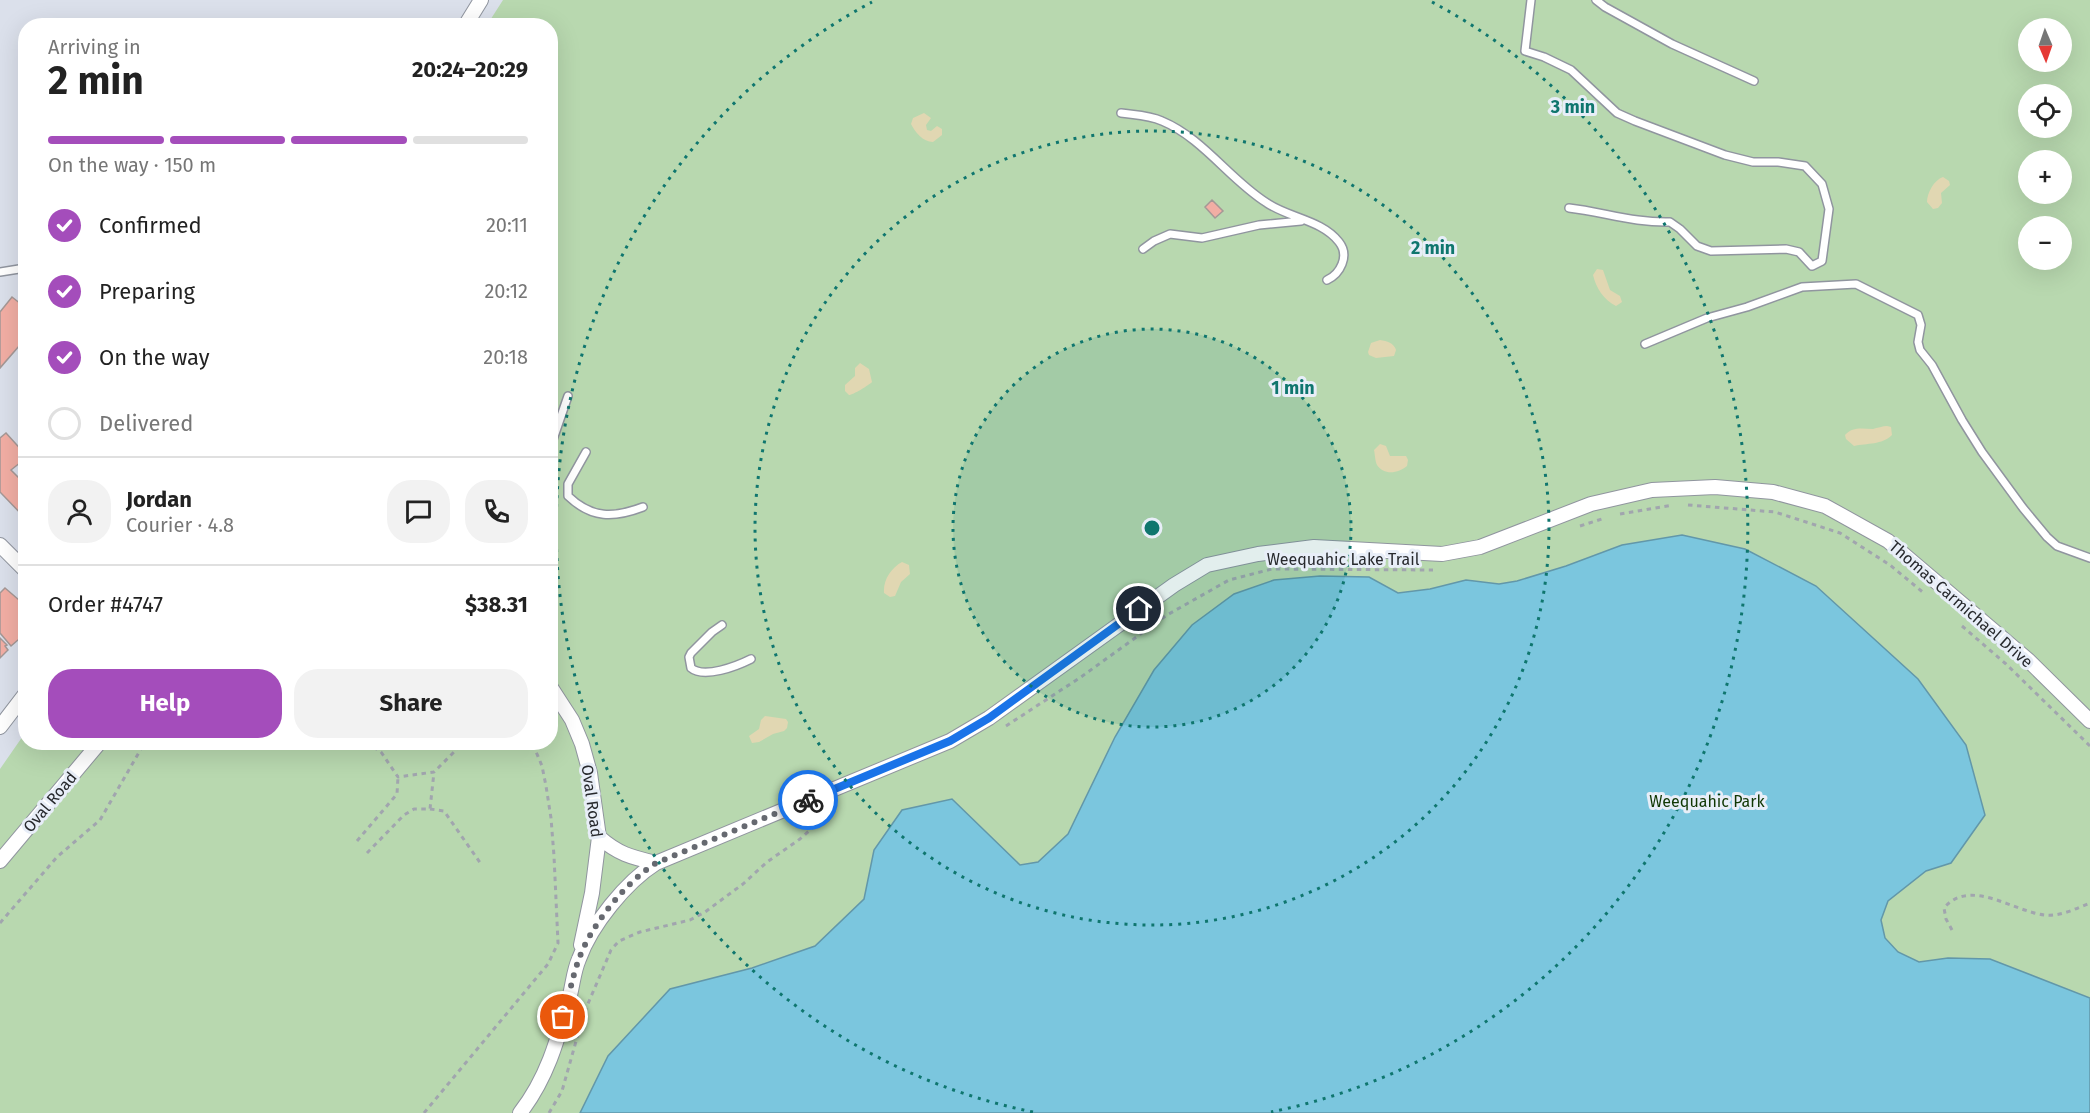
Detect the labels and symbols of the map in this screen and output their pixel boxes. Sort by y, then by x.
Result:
north arrow [2018,18,2072,72]
text: 3 min [1550,96,1595,118]
text: 2 min [1411,237,1455,259]
text: 1 min [1271,377,1315,399]
centre of rings [1142,518,1162,538]
street label: Thomas Carmichael Drive [1885,537,2037,671]
street label: Weequahic Lake Trail [1267,550,1420,569]
pin [1113,583,1164,634]
street label: Oval Road [578,764,606,838]
street label: Oval Road [19,768,81,836]
courier [778,770,838,830]
park label: Weequahic Park [1649,792,1765,811]
pin [537,991,588,1042]

